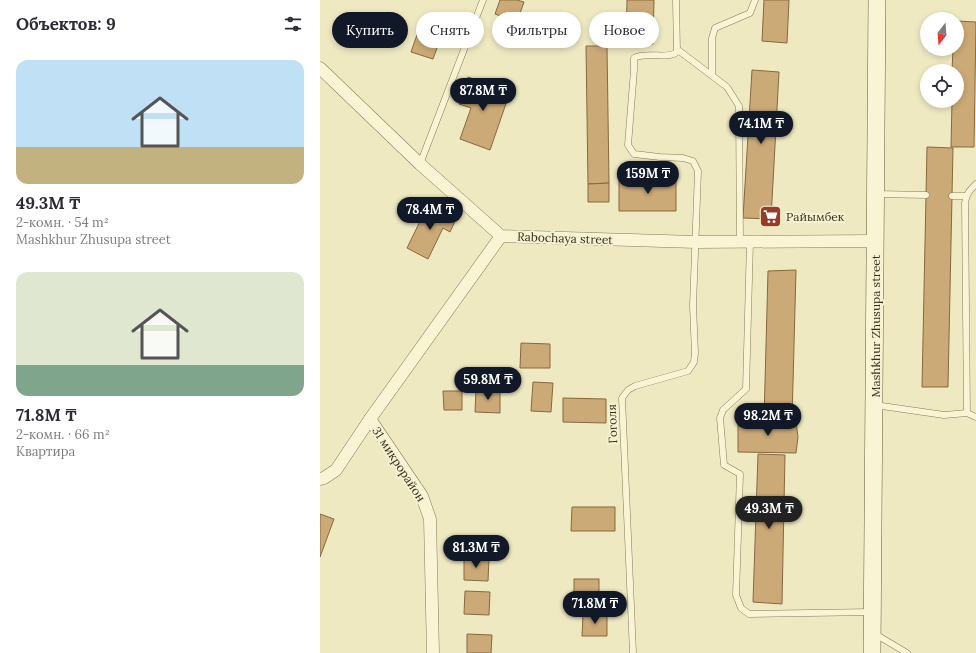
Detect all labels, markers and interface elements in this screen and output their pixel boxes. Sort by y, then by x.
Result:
chip: Купить [332,12,408,48]
chip: Снять [416,12,484,48]
chip: Фильтры [492,12,581,48]
chip: Новое [589,12,659,48]
north arrow [920,12,964,56]
map controls [920,12,964,108]
text: Объектов: 9 [16,13,116,35]
icon: filters [282,13,304,35]
button: locate [920,64,964,108]
pin: 87.8M ₸ [446,78,520,112]
text: 87.8M ₸ [459,82,507,99]
icon: home [124,86,196,158]
pin: 74.1M ₸ [724,111,798,145]
text: 74.1M ₸ [738,115,784,132]
pin: 159M ₸ [615,161,681,195]
text: 159M ₸ [626,165,670,182]
text: 49.3M ₸ [16,192,80,214]
pin: 78.4M ₸ [393,197,467,231]
text: 78.4M ₸ [406,201,454,218]
supermarket icon: Райымбек [757,203,783,229]
place label: Райымбек [786,209,845,224]
text: 2-комн. · 54 m² [16,214,109,231]
street label: Rabochaya street [517,229,614,247]
text: Mashkhur Zhusupa street [16,231,171,248]
street label: Mashkhur Zhusupa street [868,254,883,397]
icon: home [124,298,196,370]
pin: 59.8M ₸ [451,367,525,401]
text: 59.8M ₸ [463,371,513,388]
pin: 98.2M ₸ [731,403,805,437]
text: 71.8M ₸ [16,404,77,426]
street label: Гоголя [604,404,620,444]
text: 98.2M ₸ [743,407,793,424]
street label: 31 микрорайон [369,424,429,504]
text: 2-комн. · 66 m² [16,426,110,443]
text: Квартира [16,443,75,460]
pin: 49.3M ₸ [732,496,806,530]
text: 49.3M ₸ [744,500,794,517]
pin: 81.3M ₸ [439,535,513,569]
text: 81.3M ₸ [452,539,500,556]
pin: 71.8M ₸ [558,591,632,625]
text: 71.8M ₸ [572,595,618,612]

